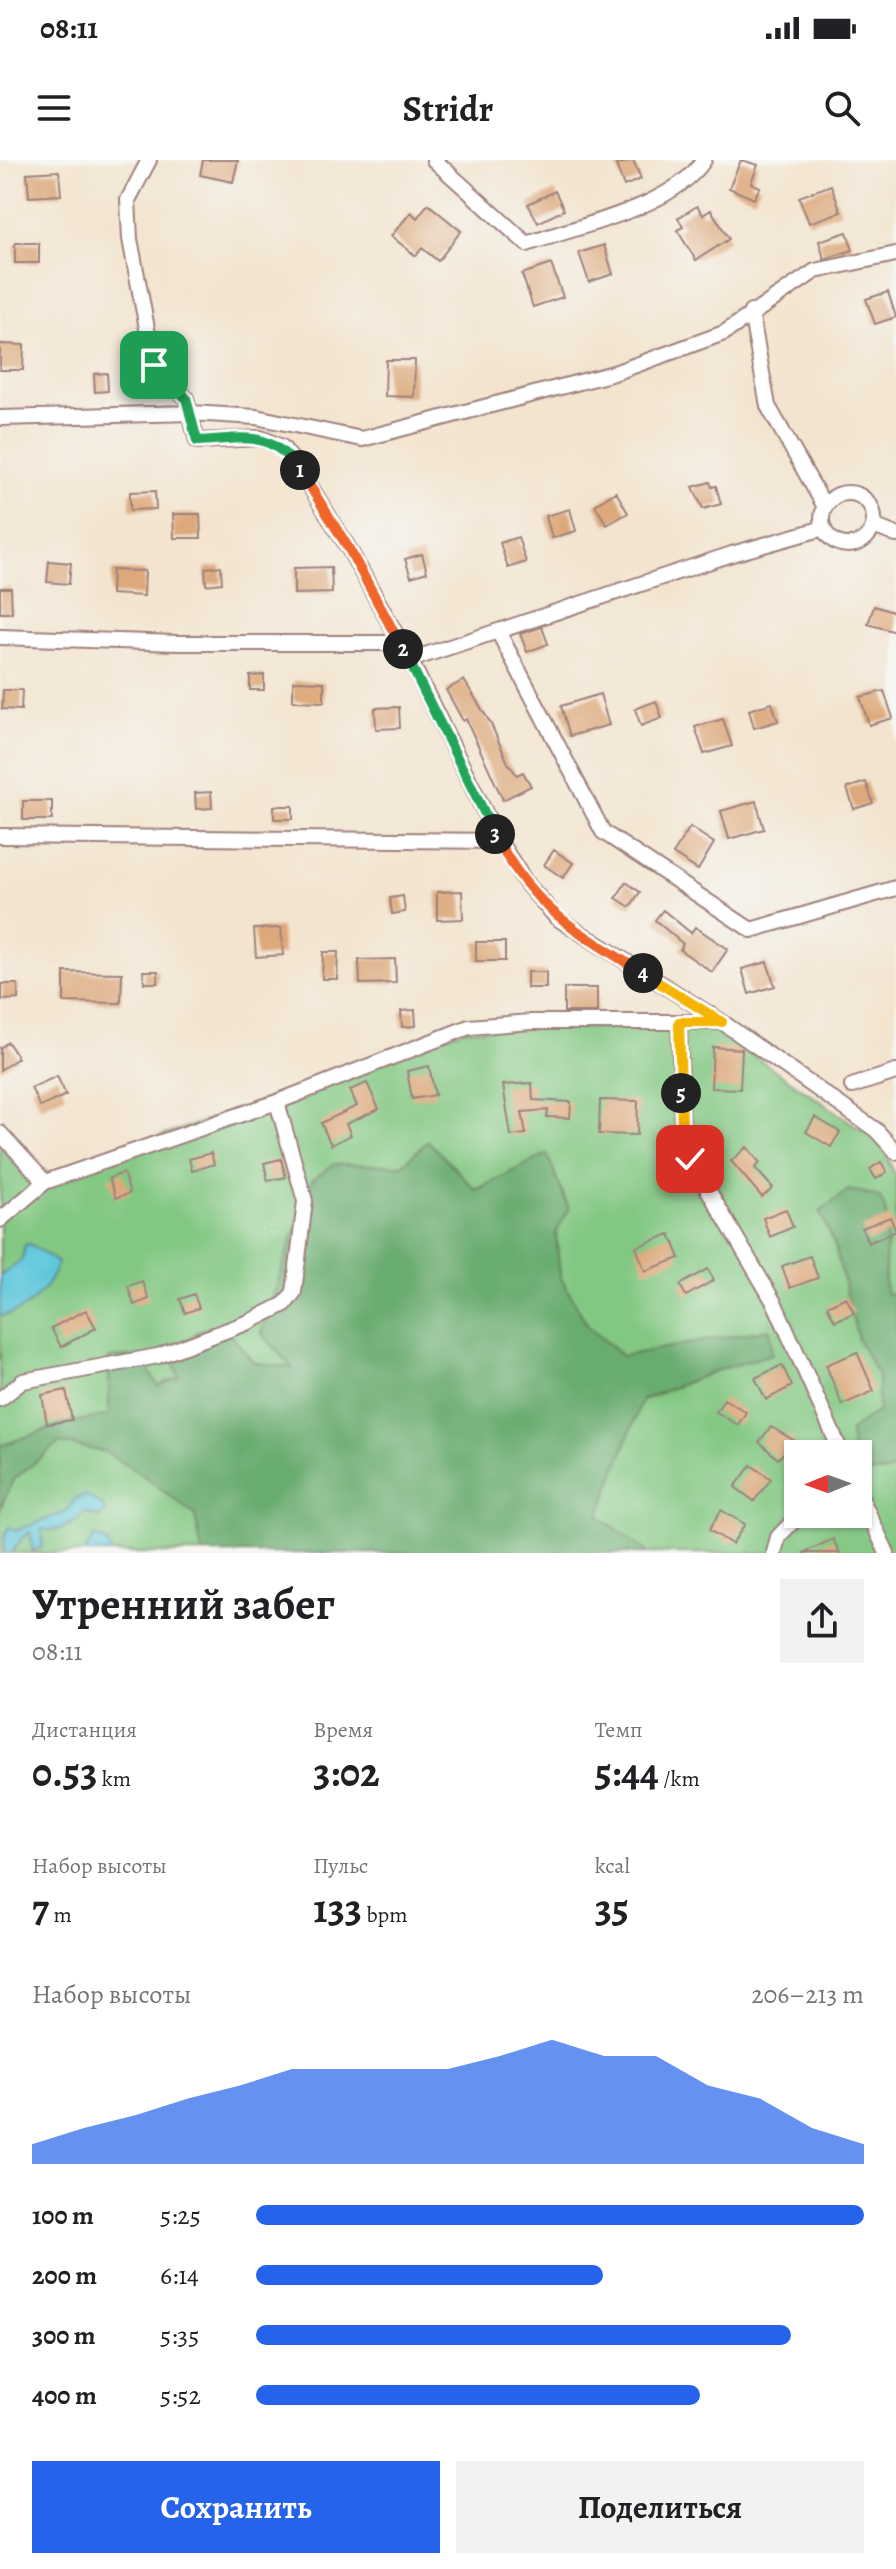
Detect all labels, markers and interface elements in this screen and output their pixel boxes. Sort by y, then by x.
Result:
text: 08:11 [40,8,98,48]
text: Stridr [403,84,493,133]
icon: menu [32,86,76,130]
icon: search [820,86,864,130]
pin [120,331,188,399]
icon: arrive [132,343,176,387]
pin: 1 [280,450,320,490]
text: 1 [296,455,304,485]
pin: 2 [383,629,423,669]
text: 2 [398,634,408,664]
pin: 3 [475,814,515,854]
text: 3 [490,819,500,849]
pin: 4 [623,953,663,993]
text: 4 [638,958,648,988]
pin: 5 [661,1073,701,1113]
text: 5 [676,1078,686,1108]
pin [656,1125,724,1193]
icon: check [668,1137,712,1181]
north arrow [784,1440,872,1528]
map controls [784,1440,872,1528]
text: Утренний забег [32,1574,335,1634]
button: share [780,1579,864,1663]
text: 08:11 [32,1634,82,1669]
text: Дистанция [32,1715,137,1745]
text: Время [313,1715,373,1745]
text: Темп [595,1715,643,1745]
text: 0.53 [32,1745,97,1800]
text: 3:02 [313,1745,380,1800]
text: 5:44 [595,1745,659,1800]
text: km [97,1764,131,1794]
text: /km [659,1764,700,1794]
text: Набор высоты [32,1851,167,1881]
text: Пульс [313,1851,368,1881]
text: kcal [595,1851,630,1881]
text: 7 [32,1881,49,1936]
text: 133 [313,1881,362,1936]
text: 35 [595,1881,629,1936]
text: m [49,1900,72,1930]
text: bpm [362,1900,408,1930]
text: Набор высоты [32,1977,191,2012]
text: 206–213 m [751,1977,864,2012]
text: 100 m [32,2198,94,2233]
text: 5:25 [160,2198,201,2233]
text: 200 m [32,2258,97,2293]
text: 6:14 [160,2258,199,2293]
text: 300 m [32,2318,96,2353]
text: 5:35 [160,2318,199,2353]
text: 400 m [32,2378,97,2413]
text: 5:52 [160,2378,201,2413]
button: Сохранить [32,2461,440,2553]
button: Поделиться [456,2461,864,2553]

